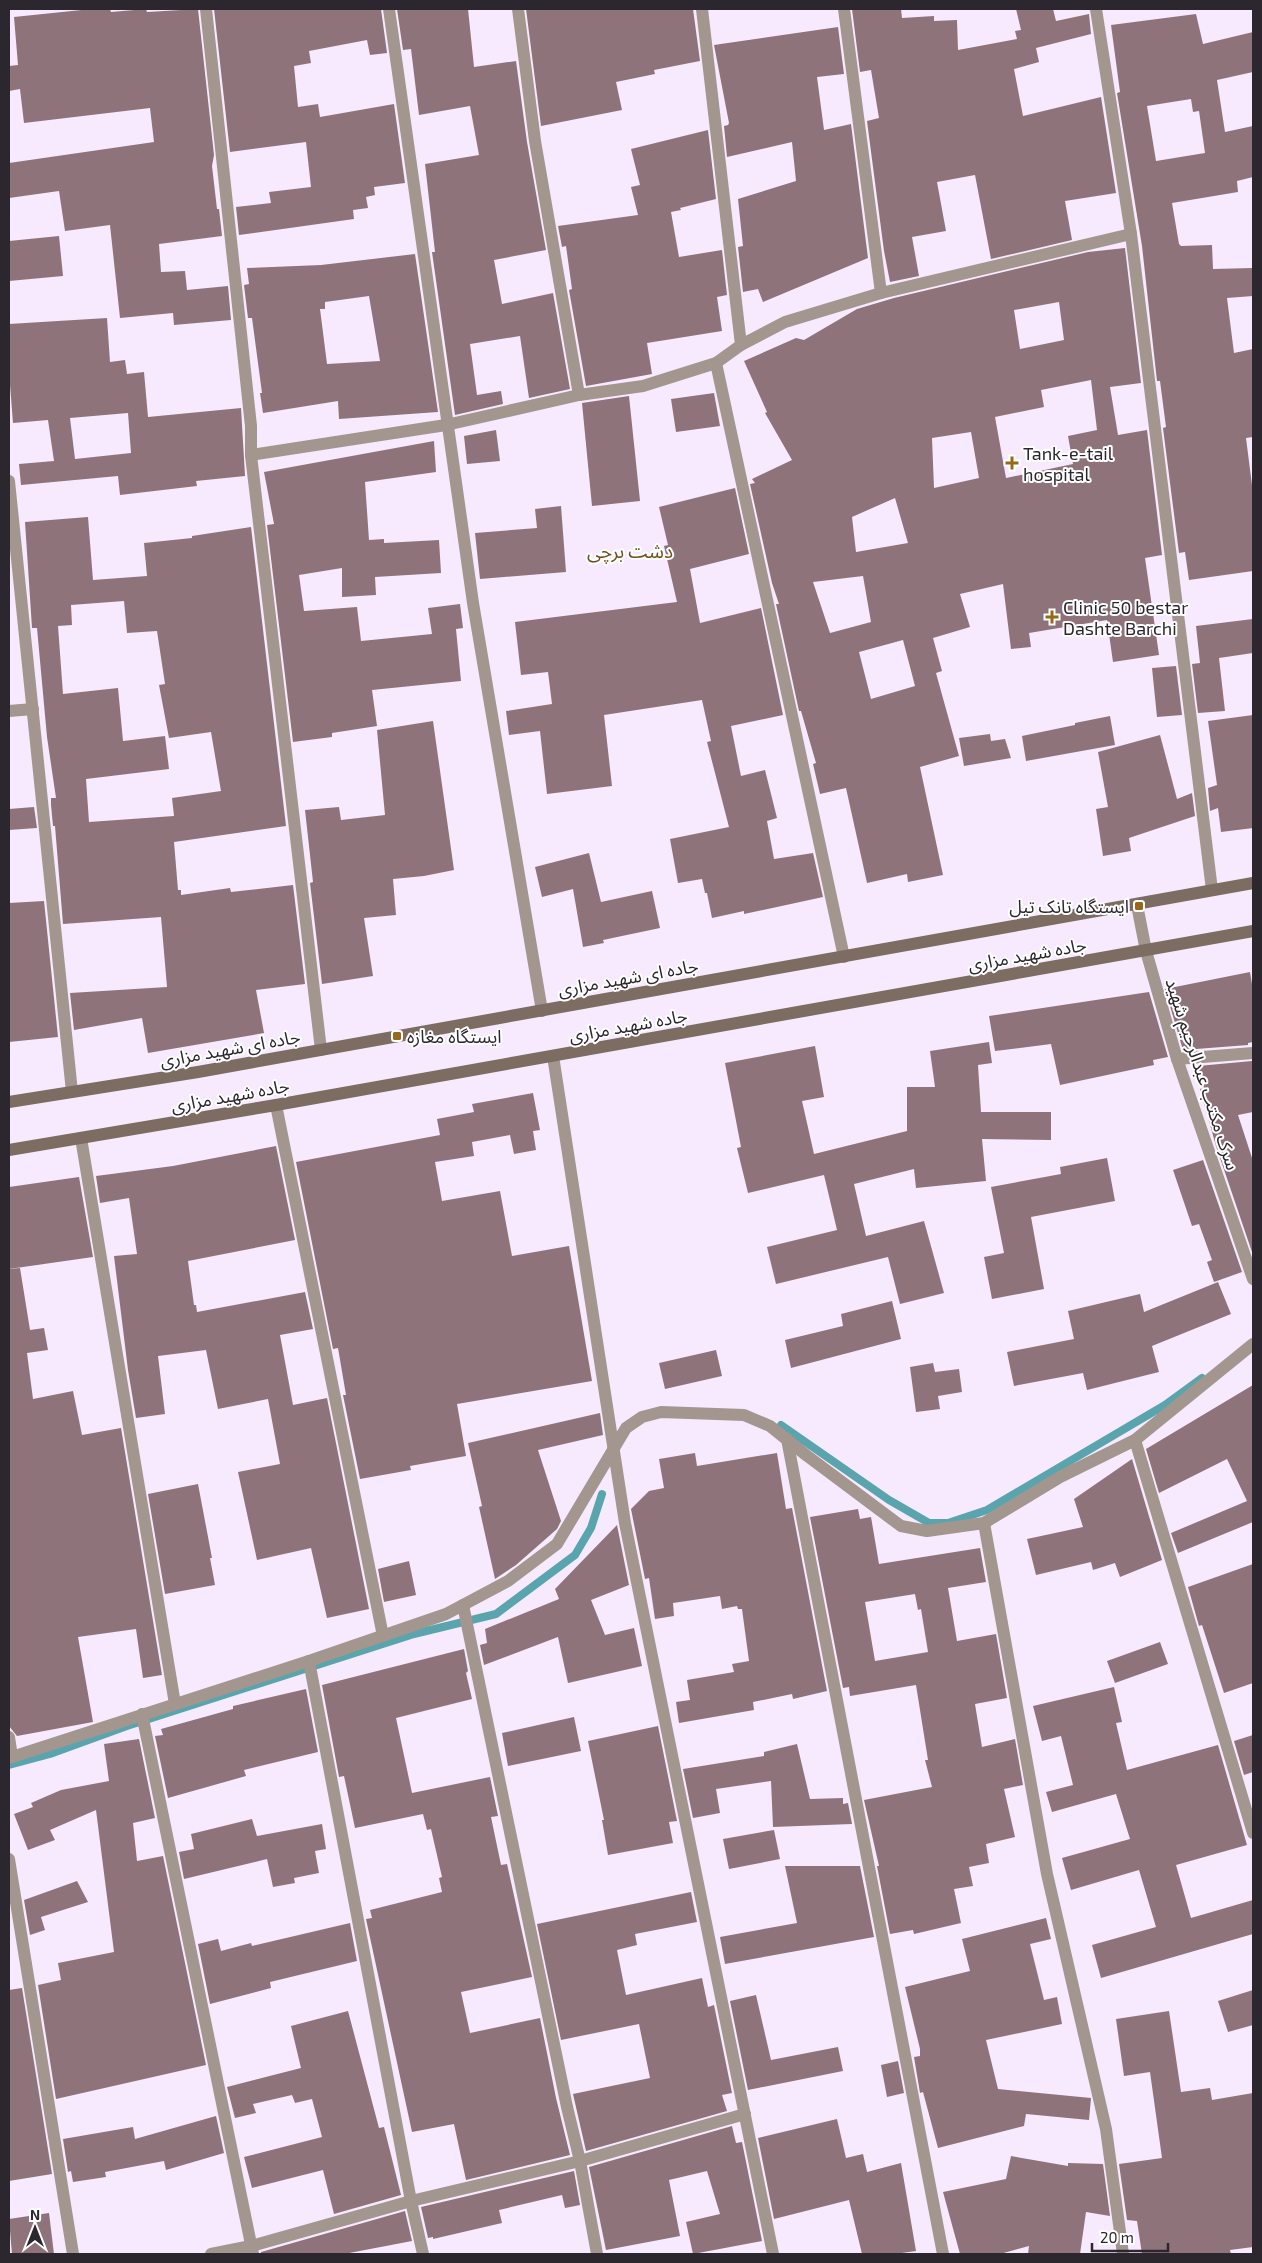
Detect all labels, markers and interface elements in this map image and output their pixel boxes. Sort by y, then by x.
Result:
place label: Tank-e-tail hospital [1023,442,1114,485]
marker: Tank-e-tail hospital [1005,456,1019,470]
district label: دشت برچی [587,539,673,564]
place label: Clinic 50 bestar Dashte Barchi [1063,596,1188,639]
marker: Clinic 50 bestar Dashte Barchi [1045,610,1059,624]
place label: ایستگاه تانک تیل [1009,895,1129,918]
marker: ایستگاه تانک تیل [1133,900,1145,912]
street label: جاده شهید مزاری [966,933,1088,976]
street label: جاده ای شهید مزاری [556,954,700,1001]
street label: سرک مکتب عبدالرحیم شهید [1159,975,1244,1174]
street label: جاده شهید مزاری [567,1004,689,1047]
street label: جاده ای شهید مزاری [158,1025,302,1072]
place label: ایستگاه مغازه [407,1025,502,1048]
marker: ایستگاه مغازه [391,1030,403,1042]
street label: جاده شهید مزاری [169,1074,291,1117]
north arrow [10,2203,60,2253]
text: N [30,2206,40,2223]
scale bar [1092,2220,1168,2252]
text: 20 m [1100,2228,1134,2246]

